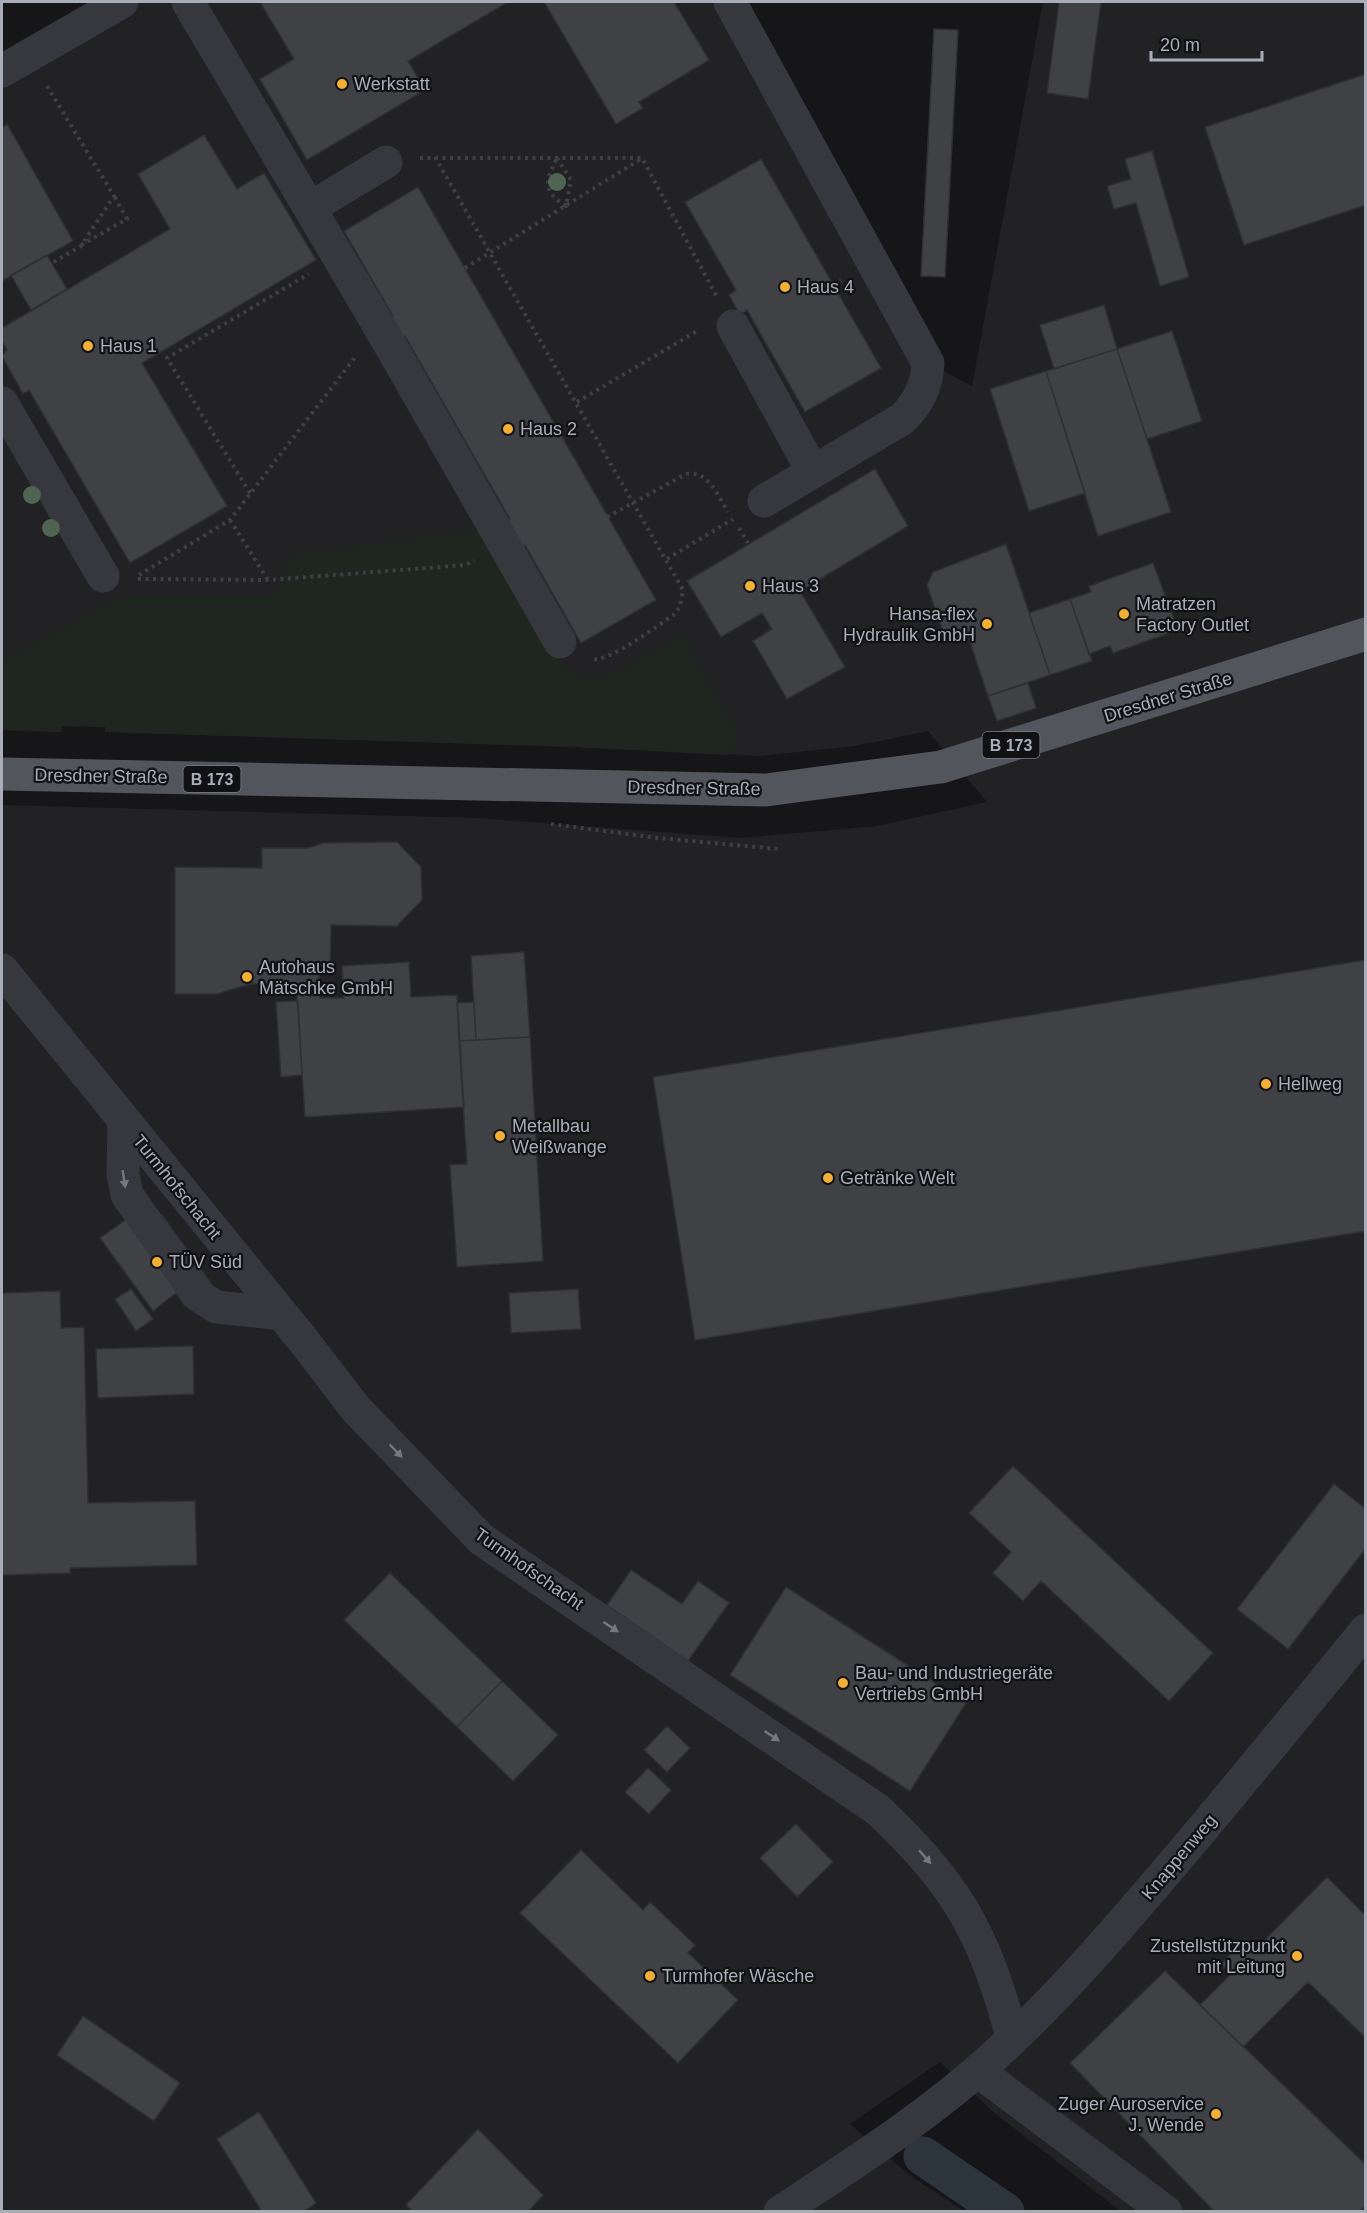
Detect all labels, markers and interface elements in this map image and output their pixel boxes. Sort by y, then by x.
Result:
scale bar [1151,24,1262,62]
text: 20 m [1160,35,1200,55]
place label: Werkstatt [354,74,430,94]
marker: Werkstatt [335,77,349,91]
place label: Haus 4 [797,277,854,297]
marker: Haus 4 [778,280,792,294]
place label: Haus 1 [100,336,157,356]
marker: Haus 1 [81,339,95,353]
place label: Haus 2 [520,419,577,439]
marker: Haus 2 [501,422,515,436]
place label: Haus 3 [762,576,819,596]
marker: Haus 3 [743,579,757,593]
place label: Matratzen Factory Outlet [1136,594,1249,635]
place label: Hansa-flex Hydraulik GmbH [843,604,975,645]
marker: Matratzen Factory Outlet [1117,607,1131,621]
marker: Hansa-flex Hydraulik GmbH [980,617,994,631]
street label: Dresdner Straße [1101,668,1235,726]
road number: B 173 [982,732,1040,758]
street label: Dresdner Straße [34,765,168,787]
road number: B 173 [184,766,240,792]
street label: Dresdner Straße [627,777,761,799]
place label: Autohaus Mätschke GmbH [259,957,393,998]
marker: Autohaus Mätschke GmbH [240,970,254,984]
place label: Hellweg [1278,1074,1342,1094]
marker: Hellweg [1259,1077,1273,1091]
place label: Metallbau Weißwange [512,1116,607,1157]
marker: Metallbau Weißwange [493,1129,507,1143]
street label: Turmhofschacht [129,1131,225,1243]
place label: Getränke Welt [840,1168,955,1188]
one-way arrow [120,1170,129,1189]
marker: Getränke Welt [821,1171,835,1185]
place label: TÜV Süd [169,1252,242,1272]
marker: TÜV Süd [150,1255,164,1269]
one-way arrow [389,1444,403,1458]
street label: Turmhofschacht [471,1524,587,1614]
one-way arrow [602,1621,618,1633]
place label: Bau- und Industriegeräte Vertriebs GmbH [855,1663,1053,1704]
marker: Bau- und Industriegeräte Vertriebs GmbH [836,1676,850,1690]
one-way arrow [764,1730,780,1742]
street label: Knappenweg [1138,1810,1220,1904]
one-way arrow [918,1849,931,1864]
place label: Zustellstützpunkt mit Leitung [1150,1936,1285,1977]
marker: Zustellstützpunkt mit Leitung [1290,1949,1304,1963]
place label: Turmhofer Wäsche [662,1966,814,1986]
marker: Turmhofer Wäsche [643,1969,657,1983]
place label: Zuger Auroservice J. Wende [1058,2094,1204,2135]
marker: Zuger Auroservice J. Wende [1209,2107,1223,2121]

